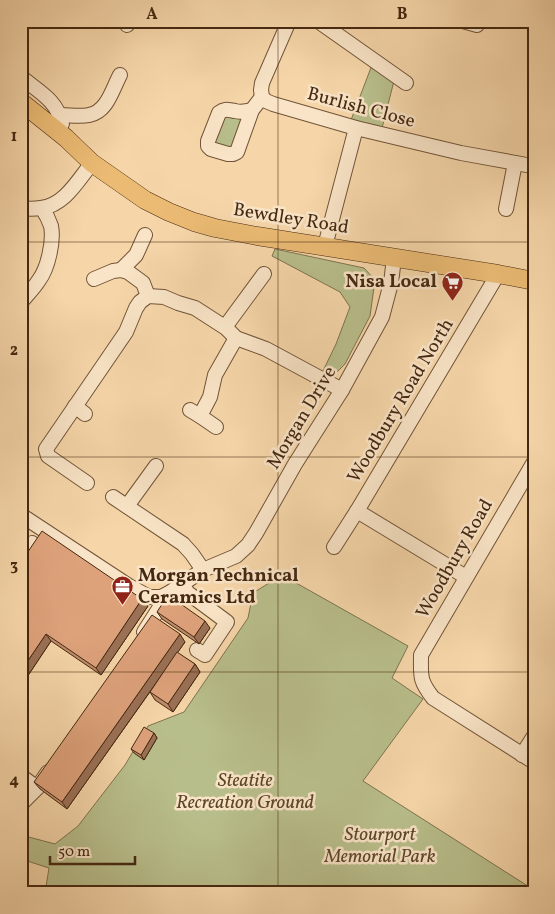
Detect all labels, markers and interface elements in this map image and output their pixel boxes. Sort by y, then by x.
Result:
text: A [146,4,158,26]
text: B [397,4,408,26]
street label: Burlish Close [304,81,418,135]
text: 1 [11,126,17,148]
street label: Bewdley Road [231,197,351,241]
place label: Nisa Local [346,269,437,295]
supermarket icon: Nisa Local [441,270,465,301]
street label: Woodbury Road North [341,314,461,488]
text: 2 [10,340,18,362]
street label: Morgan Drive [261,362,343,474]
street label: Woodbury Road [410,494,500,624]
text: 3 [10,555,18,577]
place label: Morgan Technical Ceramics Ltd [138,563,299,611]
office icon: Morgan Technical Ceramics Ltd [110,575,134,606]
park label: Steatite Recreation Ground [176,768,314,816]
text: 4 [9,770,19,792]
park label: Stourport Memorial Park [323,822,436,870]
scale bar [50,834,135,866]
text: 50 m [58,842,90,863]

